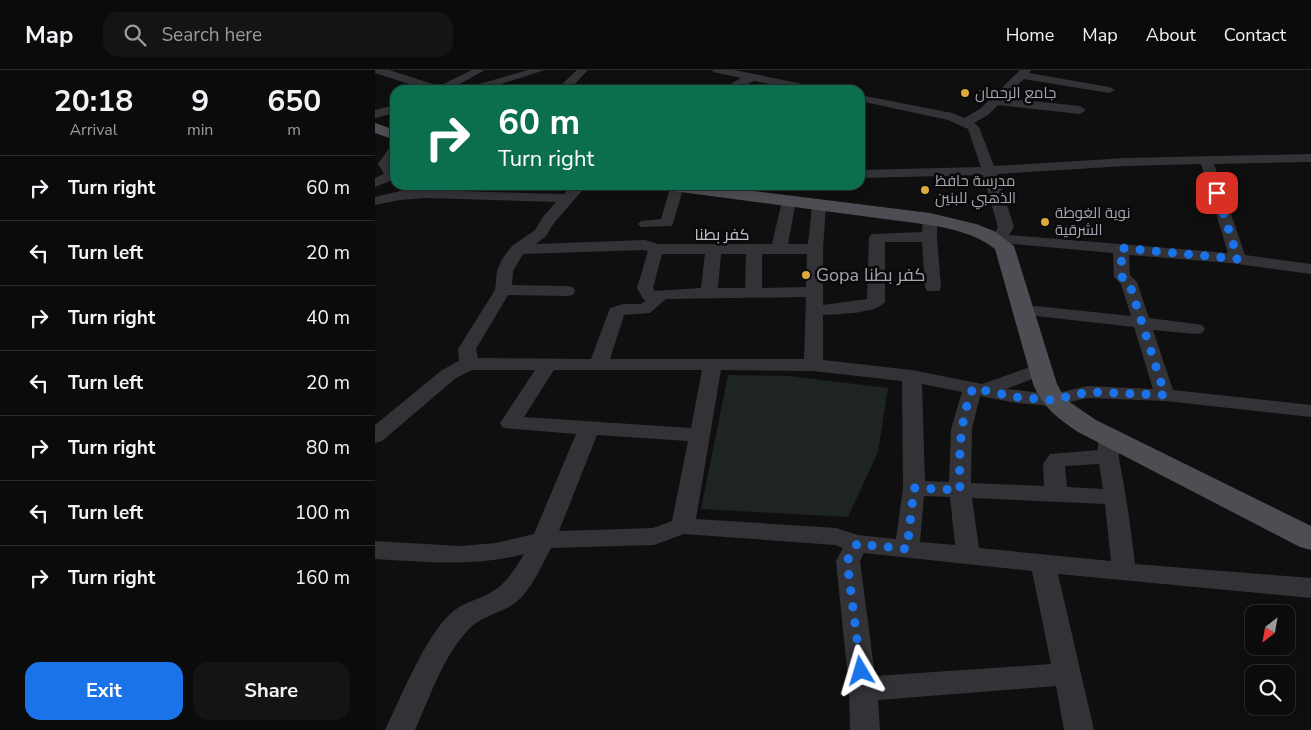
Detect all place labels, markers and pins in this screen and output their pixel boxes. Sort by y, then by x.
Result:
place label: جامع الرحمان [975,83,1056,104]
marker: جامع الرحمان [959,87,971,99]
place label: مدرسة حافظ الذهبي للبنين [935,171,1016,210]
pin [1196,172,1238,214]
marker: مدرسة حافظ الذهبي للبنين [919,184,931,196]
place label: نوية الغوطة الشرقية [1055,203,1130,240]
marker: نوية الغوطة الشرقية [1039,216,1051,228]
place label: Gopa كفر بطنا [816,263,925,287]
marker: Gopa كفر بطنا [800,269,812,281]

